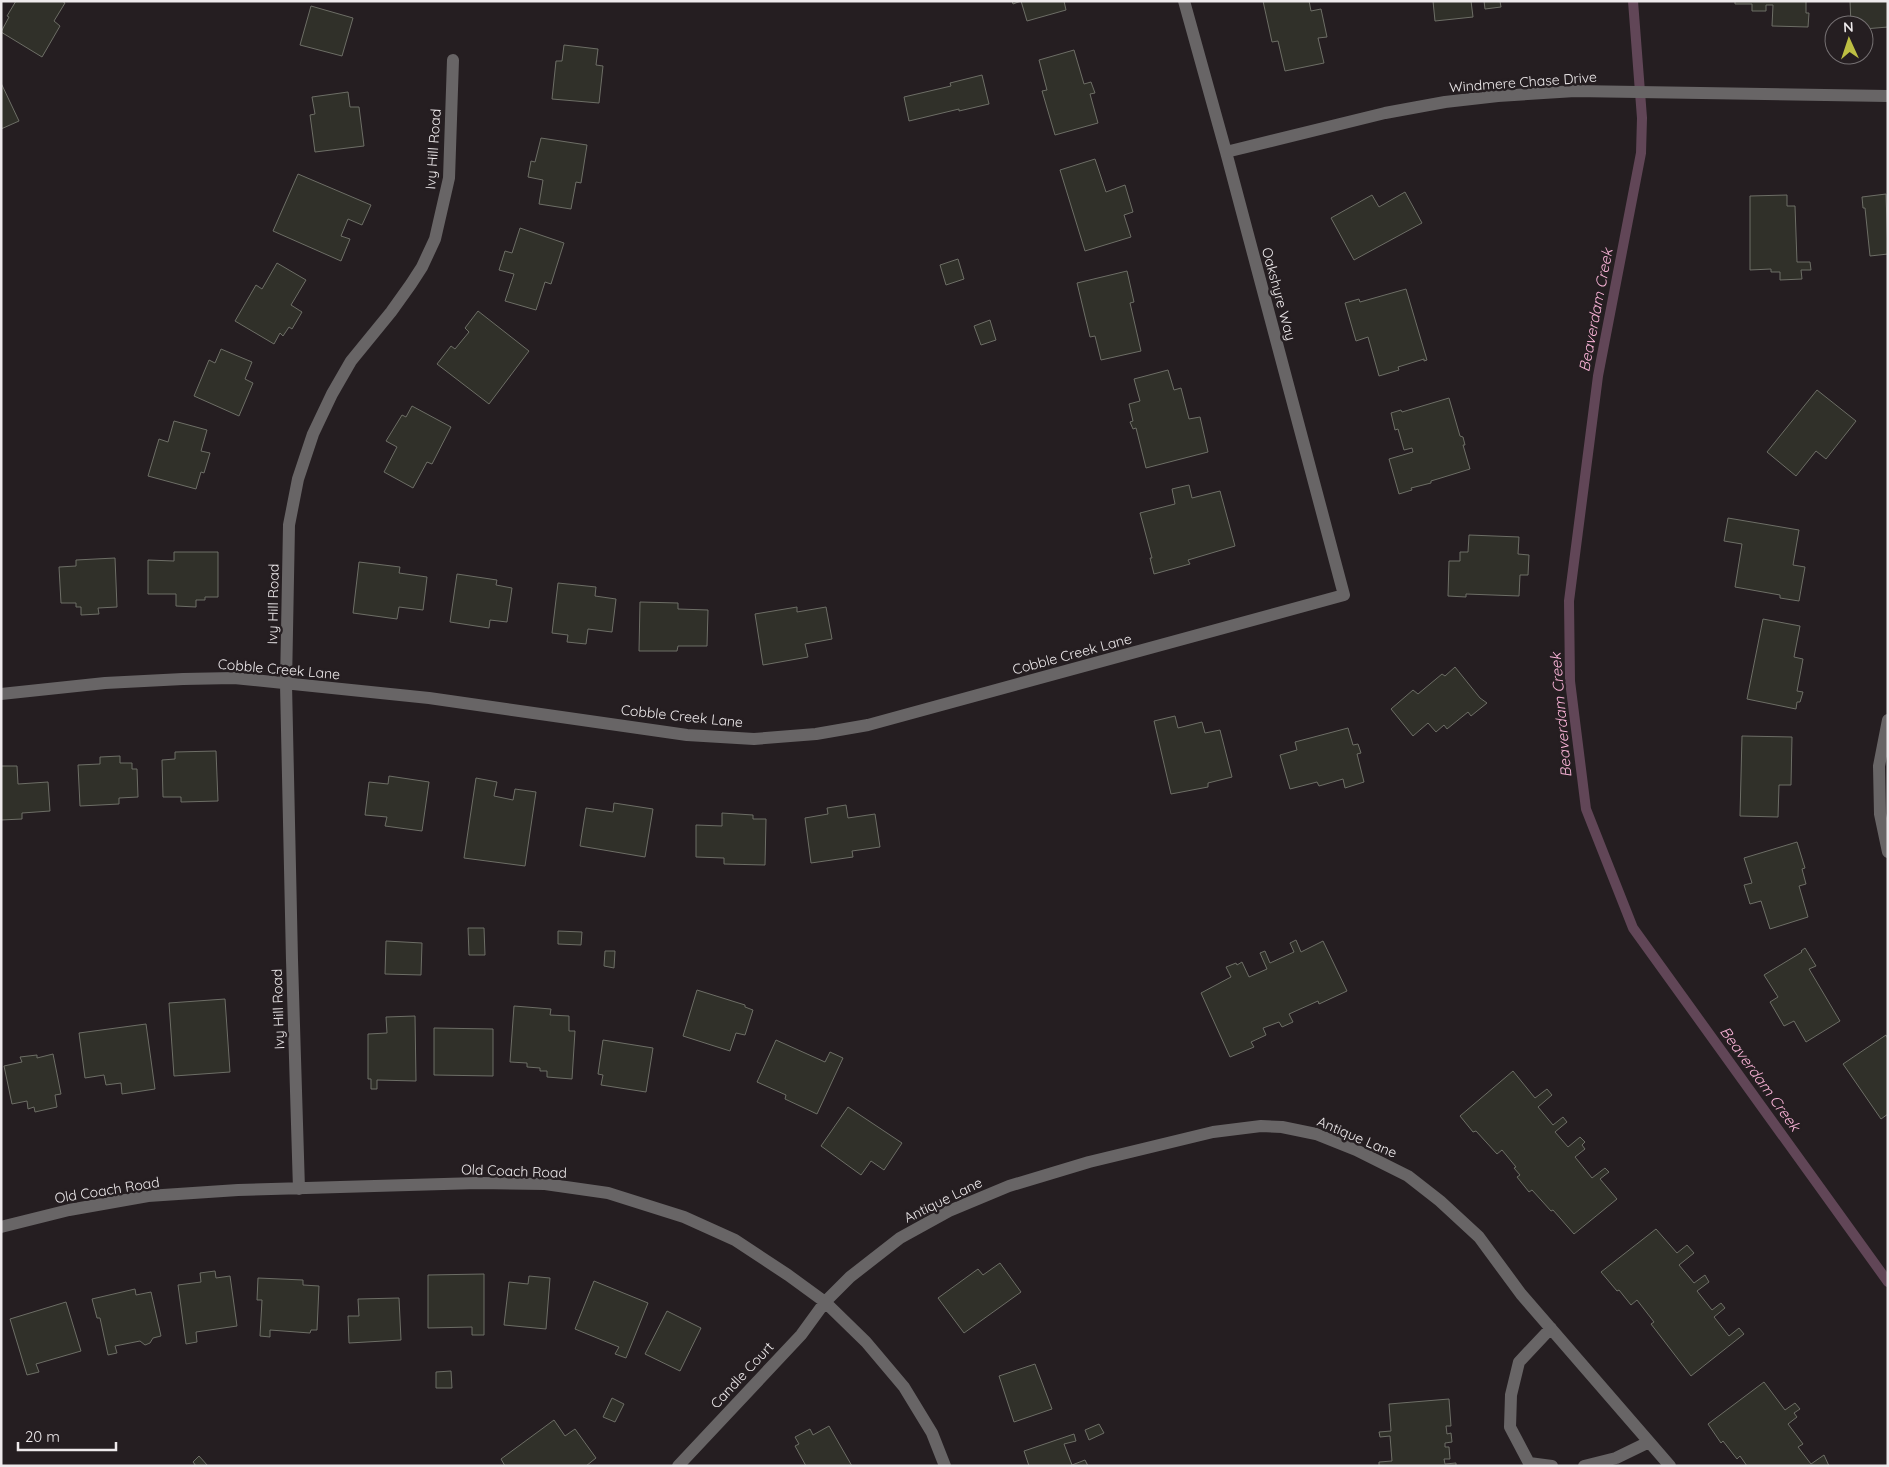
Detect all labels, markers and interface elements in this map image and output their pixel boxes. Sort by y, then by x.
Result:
north arrow [1824,15,1874,65]
text: N [1843,18,1854,36]
street label: Windmere Chase Drive [1448,68,1598,96]
street label: Ivy Hill Road [421,108,445,190]
street label: Oakshyre Way [1258,245,1300,343]
water label: Beaverdam Creek [1574,245,1617,373]
street label: Ivy Hill Road [263,563,283,645]
street label: Cobble Creek Lane [1010,629,1134,679]
water label: Beaverdam Creek [1545,650,1575,778]
street label: Cobble Creek Lane [217,655,341,683]
street label: Cobble Creek Lane [620,701,744,731]
street label: Ivy Hill Road [268,968,288,1050]
water label: Beaverdam Creek [1716,1022,1806,1137]
street label: Antique Lane [1314,1112,1400,1162]
street label: Old Coach Road [461,1160,567,1182]
street label: Old Coach Road [53,1173,161,1207]
street label: Antique Lane [901,1173,985,1227]
street label: Candle Court [707,1338,778,1412]
scale bar [18,1420,115,1452]
text: 20 m [25,1427,60,1446]

